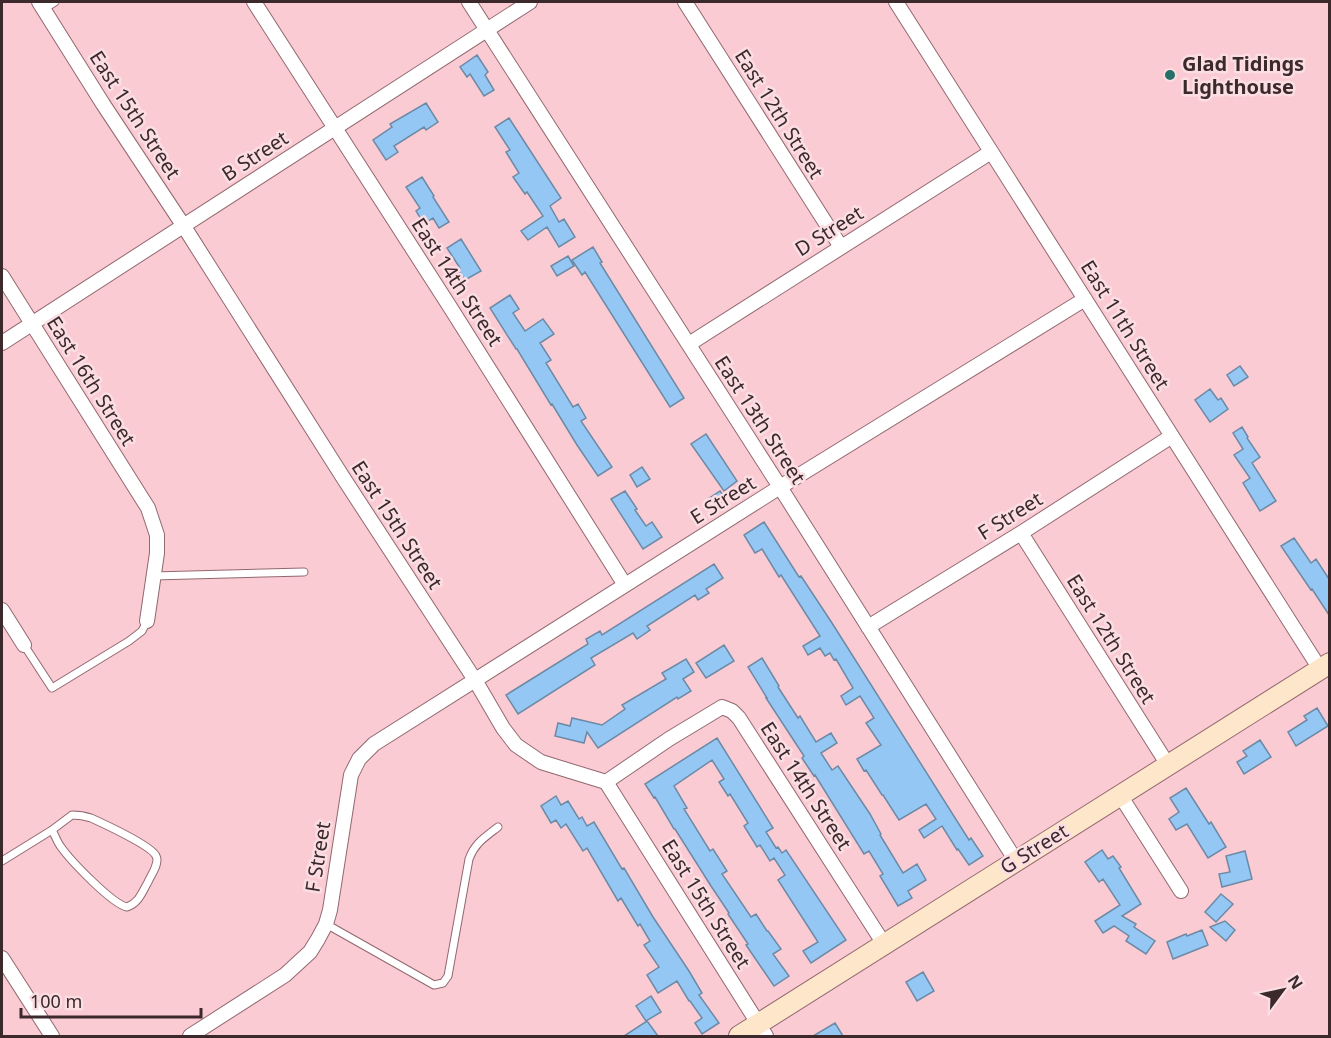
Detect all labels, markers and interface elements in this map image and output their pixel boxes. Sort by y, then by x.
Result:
street label: East 12th Street [729,44,830,184]
street label: East 15th Street [84,45,187,184]
place label: Glad Tidings Lighthouse [1182,50,1304,100]
marker: Glad Tidings Lighthouse [1163,68,1177,82]
street label: B Street [216,124,293,187]
street label: D Street [790,199,868,262]
street label: East 14th Street [406,212,509,351]
street label: East 11th Street [1075,255,1176,395]
street label: East 16th Street [41,311,142,451]
street label: East 13th Street [709,350,812,489]
street label: East 15th Street [346,455,449,594]
street label: E Street [685,469,760,530]
street label: F Street [972,485,1047,546]
street label: East 12th Street [1061,569,1162,709]
street label: East 14th Street [755,716,858,855]
street label: G Street [995,817,1073,880]
street label: F Street [299,820,336,894]
street label: East 15th Street [656,834,757,974]
north arrow [1253,960,1313,1020]
text: N [1283,970,1308,993]
scale bar [21,981,201,1019]
text: 100 m [30,989,82,1013]

